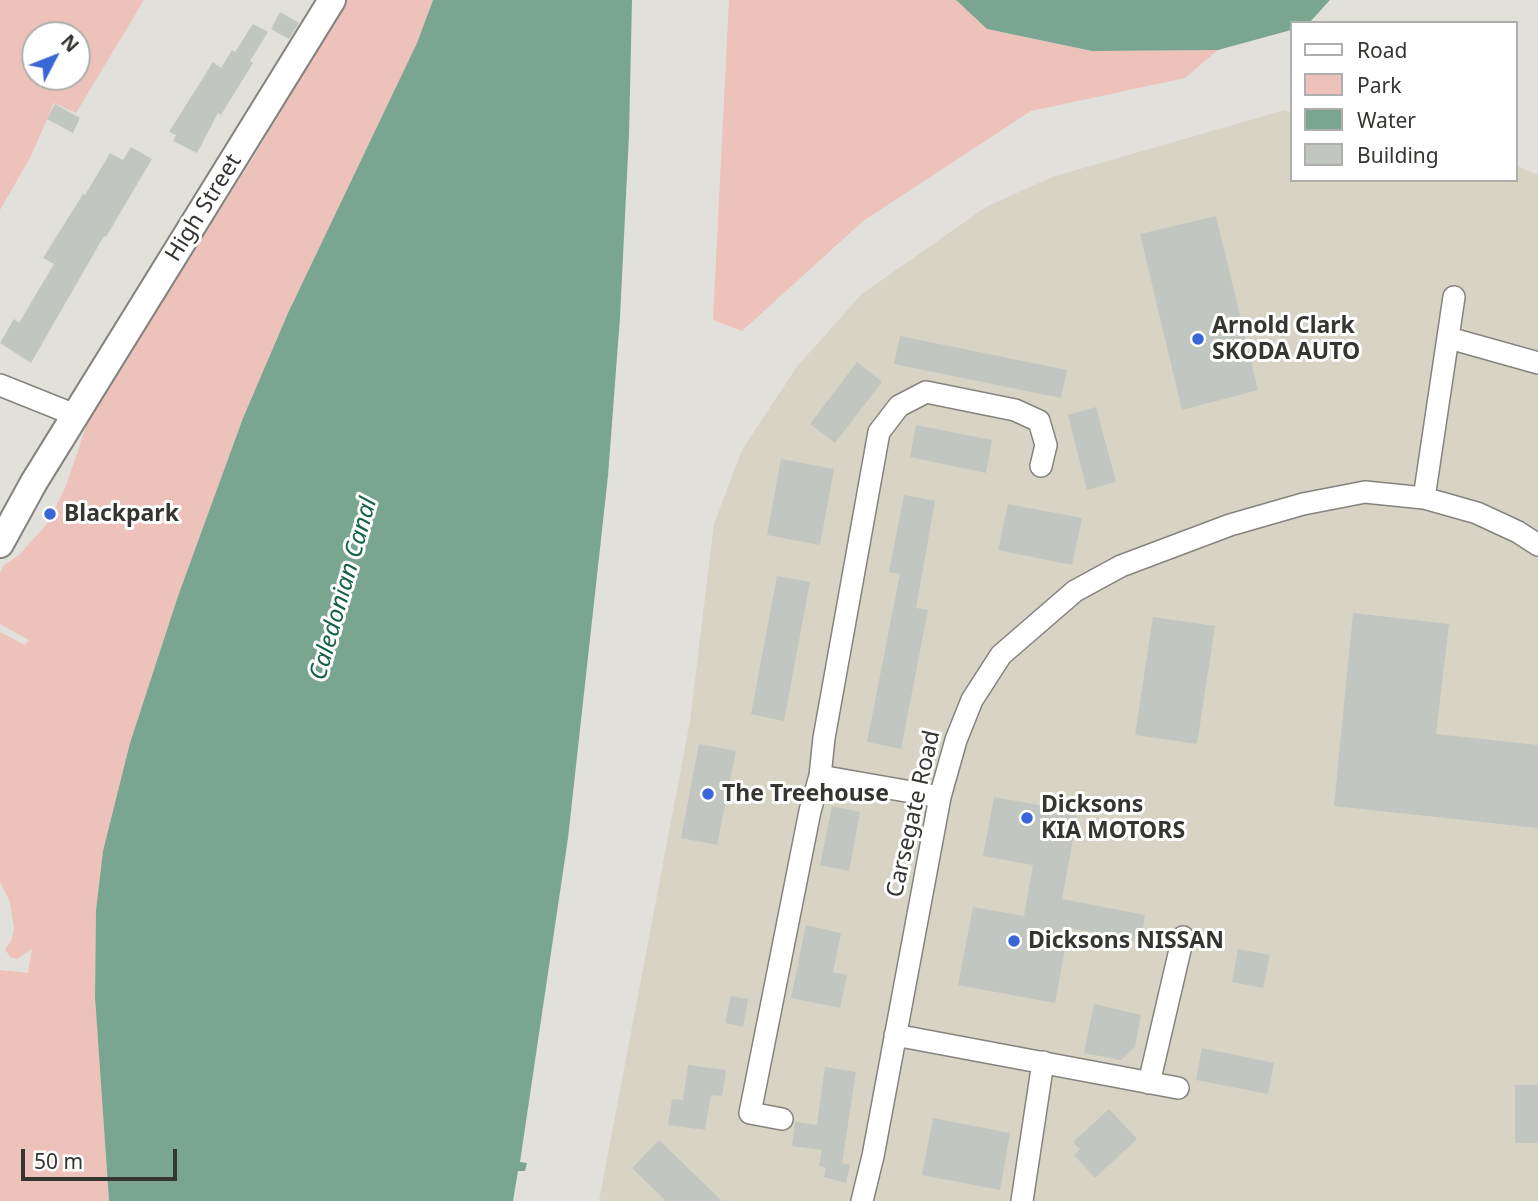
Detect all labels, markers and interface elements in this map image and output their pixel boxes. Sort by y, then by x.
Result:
north arrow [21,21,91,91]
legend [1290,21,1517,182]
text: N [55,29,85,58]
text: Road [1357,36,1407,64]
text: Park [1357,71,1401,99]
text: Water [1357,106,1416,134]
text: Building [1357,141,1439,169]
street label: High Street [160,149,248,267]
place label: Arnold Clark SKODA AUTO [1212,312,1360,366]
marker: Arnold Clark SKODA AUTO [1190,331,1206,347]
water label: Caledonian Canal [304,494,384,684]
place label: Blackpark [64,500,179,528]
marker: Blackpark [42,506,58,522]
street label: Carsegate Road [881,728,947,900]
place label: The Treehouse [722,780,889,808]
marker: The Treehouse [700,786,716,802]
place label: Dicksons KIA MOTORS [1041,791,1185,845]
marker: Dicksons KIA MOTORS [1019,810,1035,826]
place label: Dicksons NISSAN [1028,927,1224,955]
marker: Dicksons NISSAN [1006,933,1022,949]
scale bar [24,1134,180,1178]
text: 50 m [34,1147,83,1175]

